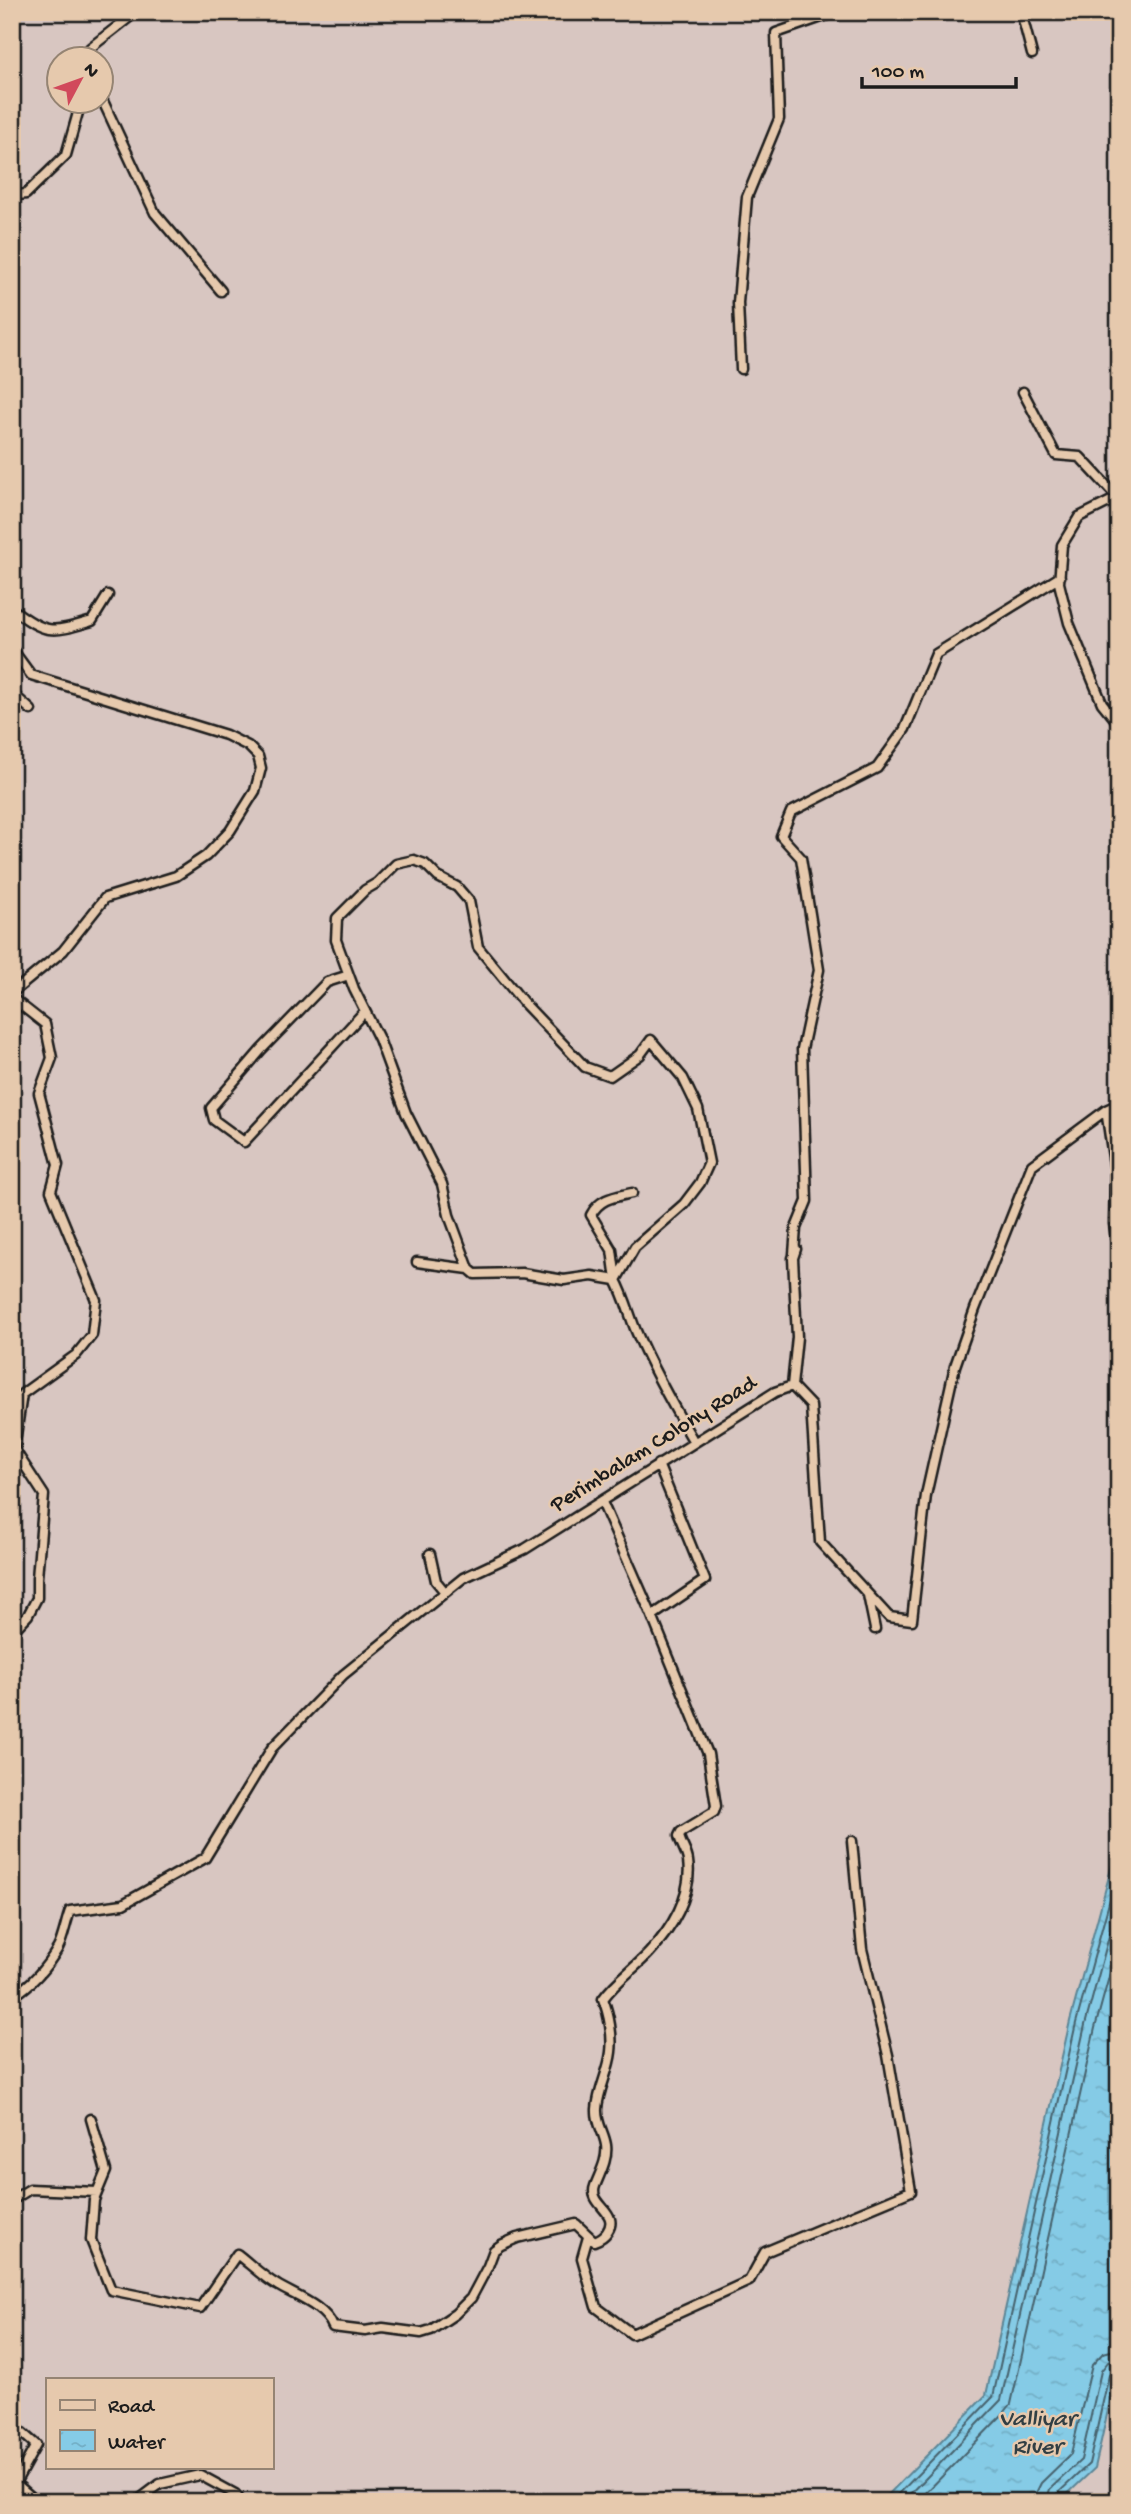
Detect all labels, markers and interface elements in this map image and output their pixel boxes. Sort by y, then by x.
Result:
north arrow [46,46,116,116]
scale bar [862,46,1016,90]
text: N [77,59,103,83]
text: 100 m [871,61,924,86]
street label: Perimbalam Colony Road [545,1370,763,1520]
legend [46,2378,273,2468]
text: Road [108,2396,156,2421]
water label: Valliyar River [999,2406,1080,2463]
text: Water [108,2432,166,2457]

